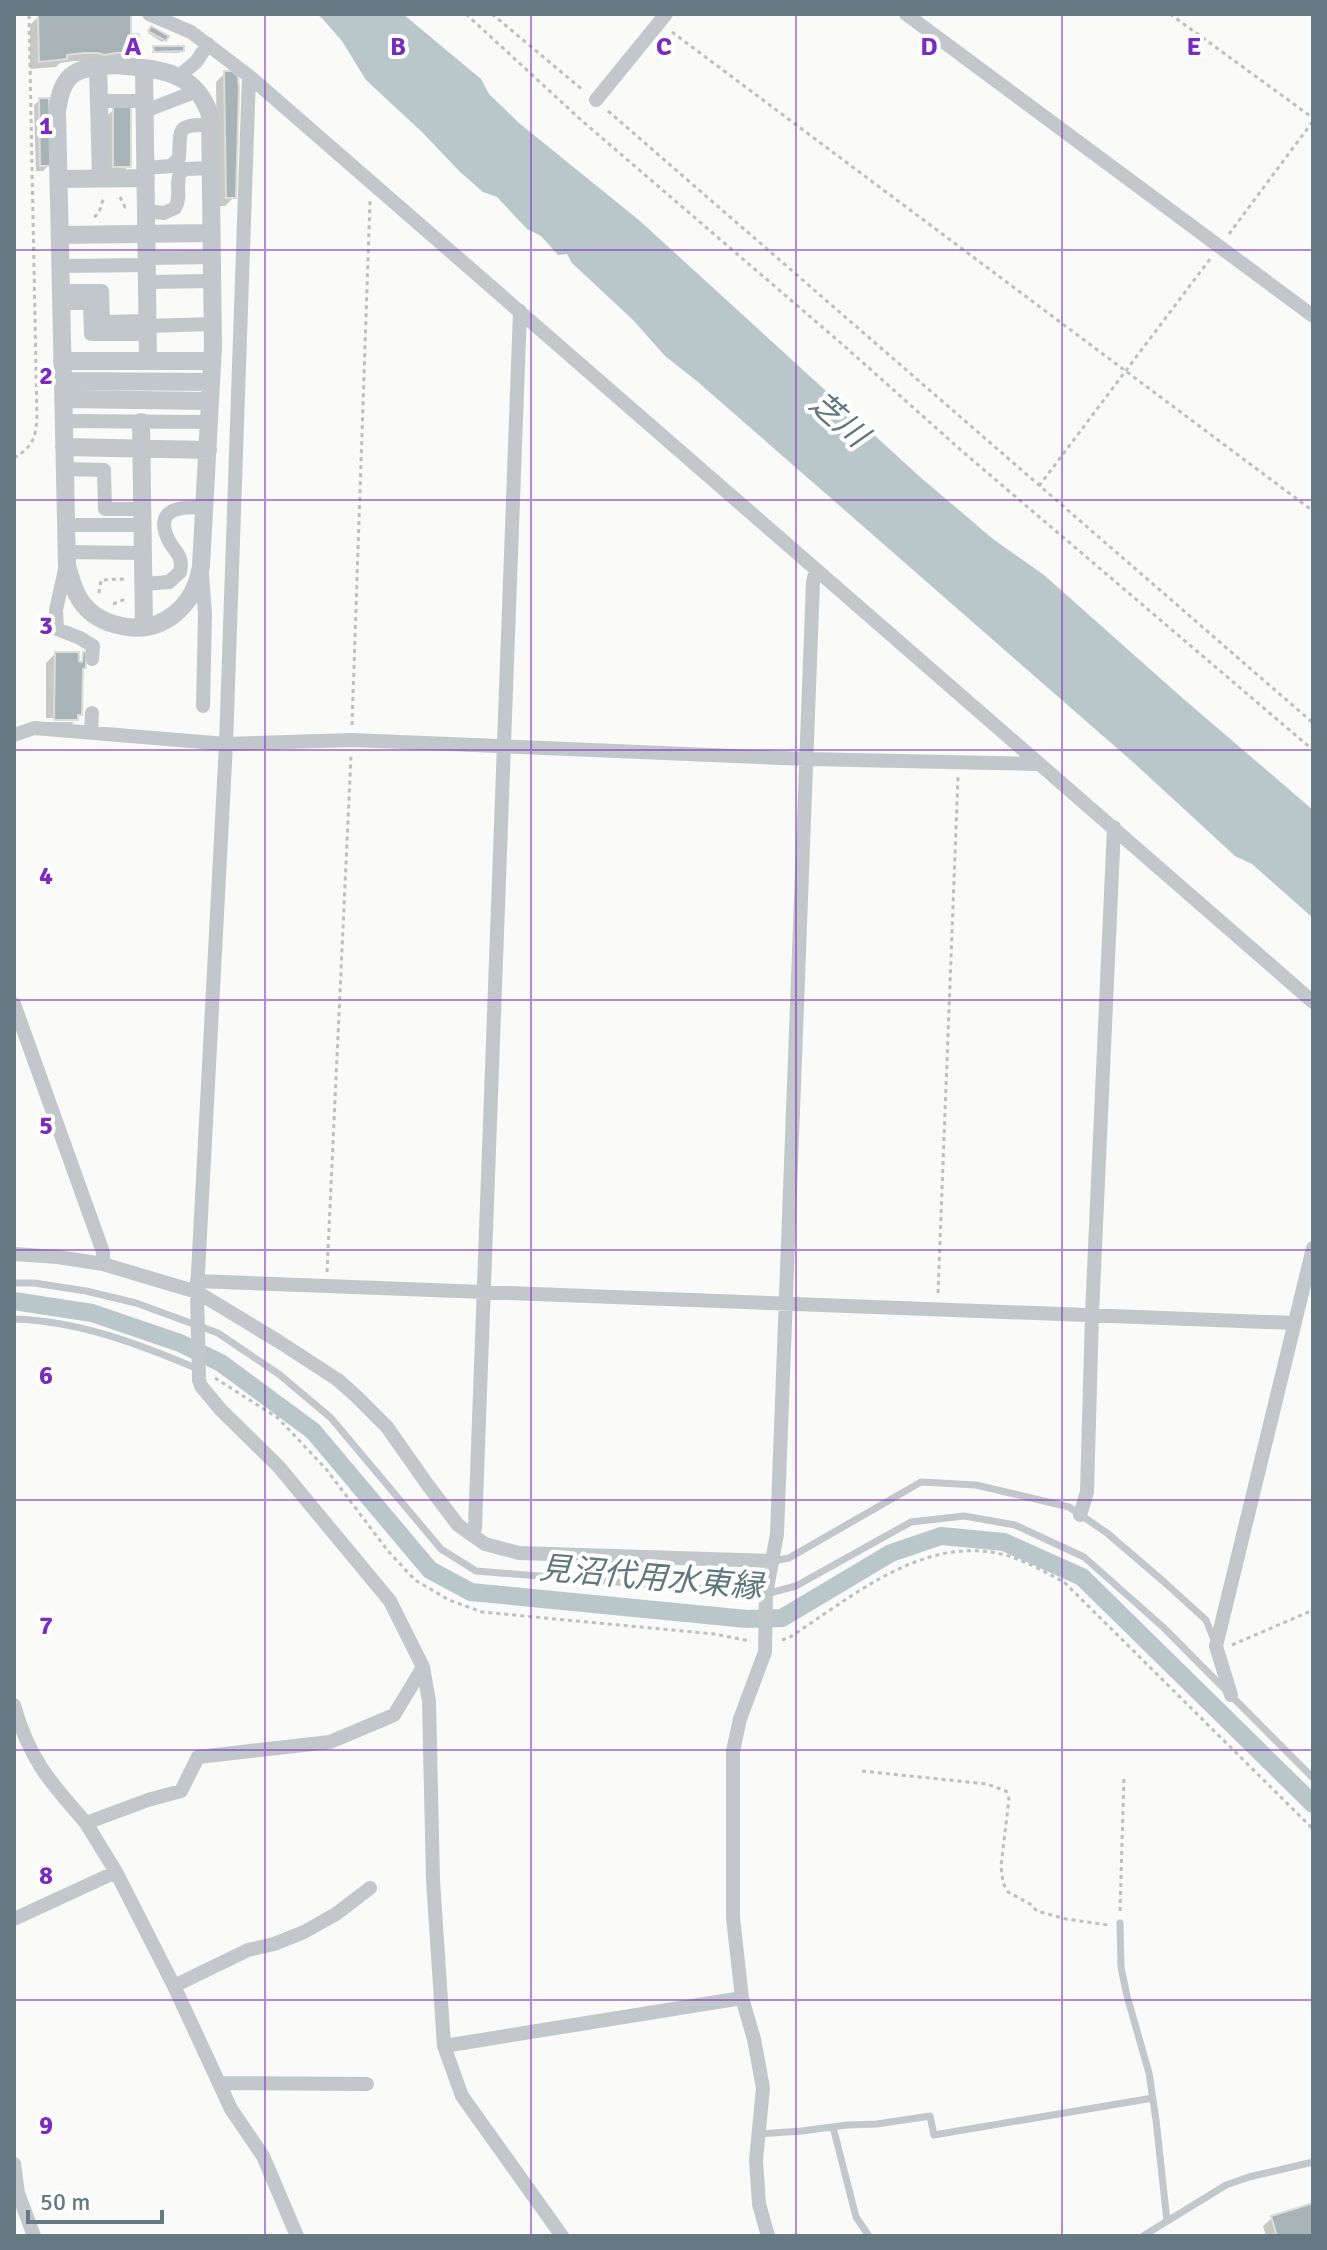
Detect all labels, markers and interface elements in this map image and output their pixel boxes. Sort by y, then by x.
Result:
text: A [125,31,142,63]
text: B [390,31,406,63]
text: C [656,31,672,63]
text: D [920,31,938,63]
text: E [1187,31,1201,63]
text: 1 [39,110,53,142]
text: 2 [39,360,53,392]
water label: 芝川 [802,384,878,457]
text: 3 [39,610,53,642]
text: 4 [39,860,53,892]
text: 5 [39,1110,53,1142]
text: 6 [39,1360,53,1392]
water label: 見沼代用水東縁 [538,1548,767,1607]
text: 7 [39,1610,53,1642]
text: 8 [39,1860,53,1892]
text: 9 [39,2110,53,2142]
scale bar [28,2174,162,2224]
text: 50 m [40,2187,90,2217]

